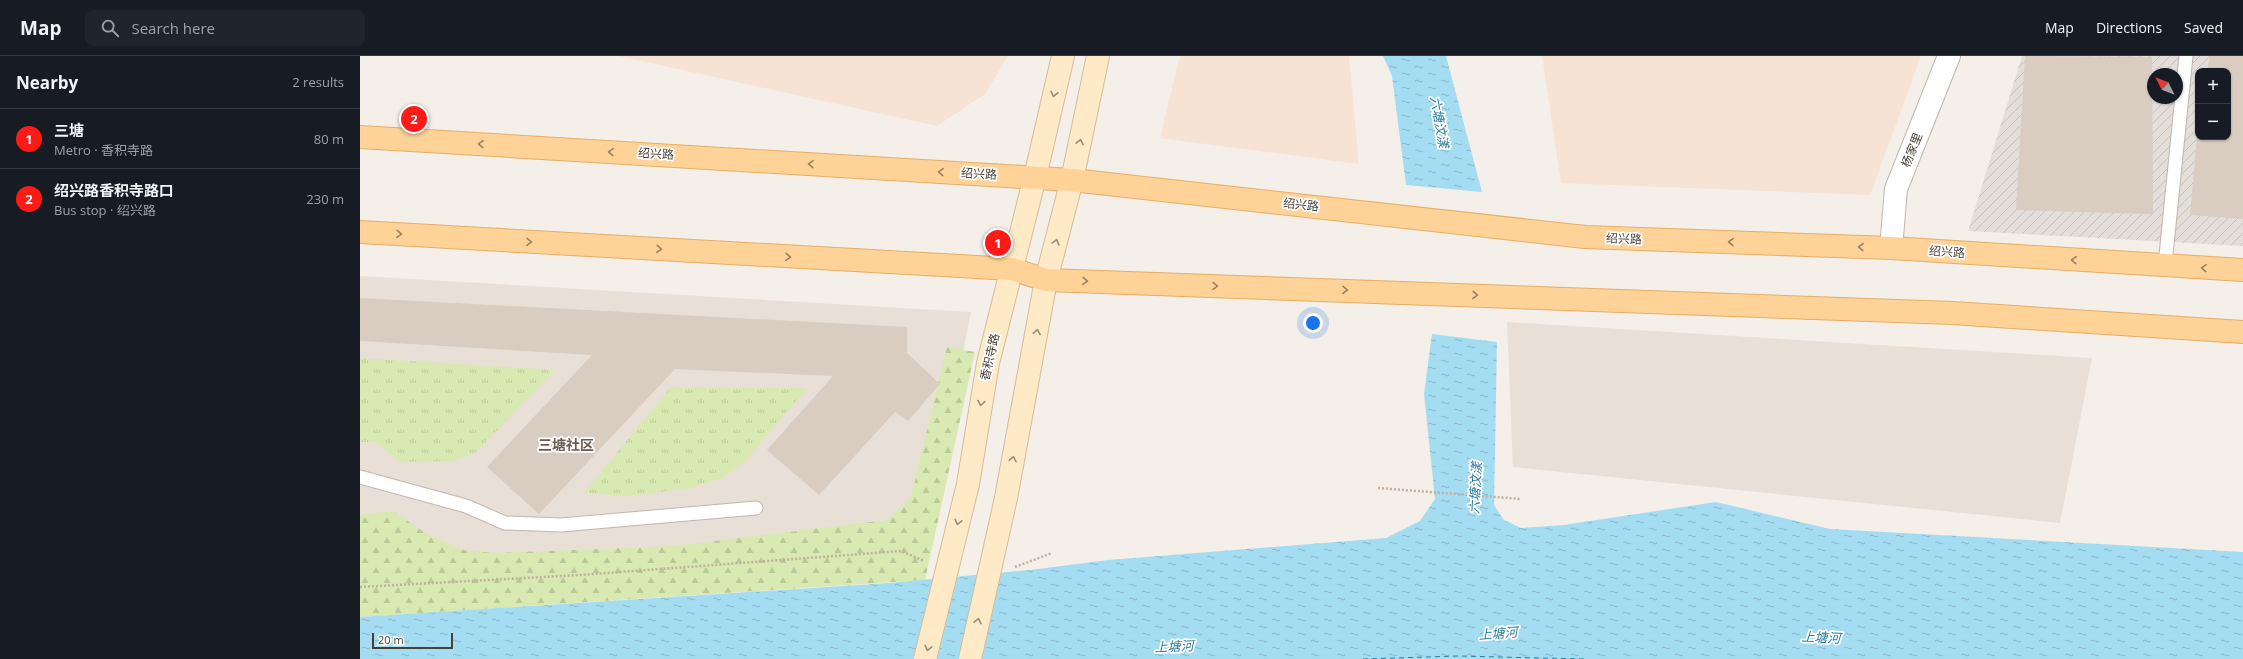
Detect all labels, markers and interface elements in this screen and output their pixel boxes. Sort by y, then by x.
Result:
search box [85,10,365,46]
text: Map [20,15,61,41]
icon: search [99,17,121,39]
text: Search here [131,18,215,38]
text: Map [2045,18,2074,37]
text: Directions [2096,18,2162,37]
text: Saved [2184,18,2223,37]
north arrow [2147,68,2183,104]
map controls [2195,68,2231,140]
button: + [2195,68,2231,104]
text: Nearby [16,71,78,94]
text: 2 results [292,73,344,91]
one-way arrow [1051,91,1059,97]
water label: 六塘汶漾 [1427,95,1454,151]
pin: 2 [401,104,427,134]
button: − [2195,104,2231,140]
text: 三塘 [54,120,84,140]
text: 1 [25,130,33,148]
text: 80 m [314,130,344,148]
street label: 杨家里 [1897,130,1926,170]
one-way arrow [1076,138,1084,145]
one-way arrow [478,140,484,148]
text: Metro · 香积寺路 [54,141,153,159]
street label: 绍兴路 [638,144,674,163]
one-way arrow [608,147,614,156]
one-way arrow [808,159,814,168]
street label: 绍兴路 [961,164,997,183]
one-way arrow [938,167,944,176]
text: 绍兴路香积寺路口 [54,180,174,200]
text: 2 [25,190,33,208]
text: 230 m [306,190,344,208]
street label: 绍兴路 [1282,194,1320,215]
text: Bus stop · 绍兴路 [54,201,156,219]
pin: 1 [985,228,1011,258]
street label: 绍兴路 [1606,229,1642,248]
one-way arrow [396,230,402,238]
one-way arrow [526,237,532,246]
one-way arrow [1728,238,1734,247]
one-way arrow [1051,239,1060,246]
street label: 绍兴路 [1928,242,1966,261]
one-way arrow [1858,243,1864,251]
one-way arrow [656,245,662,253]
one-way arrow [785,252,791,261]
one-way arrow [2071,255,2077,264]
one-way arrow [2201,263,2207,272]
one-way arrow [1082,277,1088,285]
one-way arrow [1212,282,1218,290]
one-way arrow [1342,286,1348,295]
one-way arrow [1472,291,1478,300]
your location [1303,313,1323,333]
one-way arrow [1032,329,1041,335]
street label: 香积寺路 [976,332,1003,382]
one-way arrow [977,400,986,406]
district label: 三塘社区 [538,435,594,454]
one-way arrow [1008,456,1017,463]
water label: 六塘汶漾 [1465,460,1485,514]
one-way arrow [955,519,963,525]
one-way arrow [974,618,982,624]
water label: 上塘河 [1478,622,1521,643]
water label: 上塘河 [1801,627,1844,647]
scale bar [372,631,453,650]
text: 20 m [378,632,404,647]
water label: 上塘河 [1154,636,1197,656]
one-way arrow [924,644,933,651]

